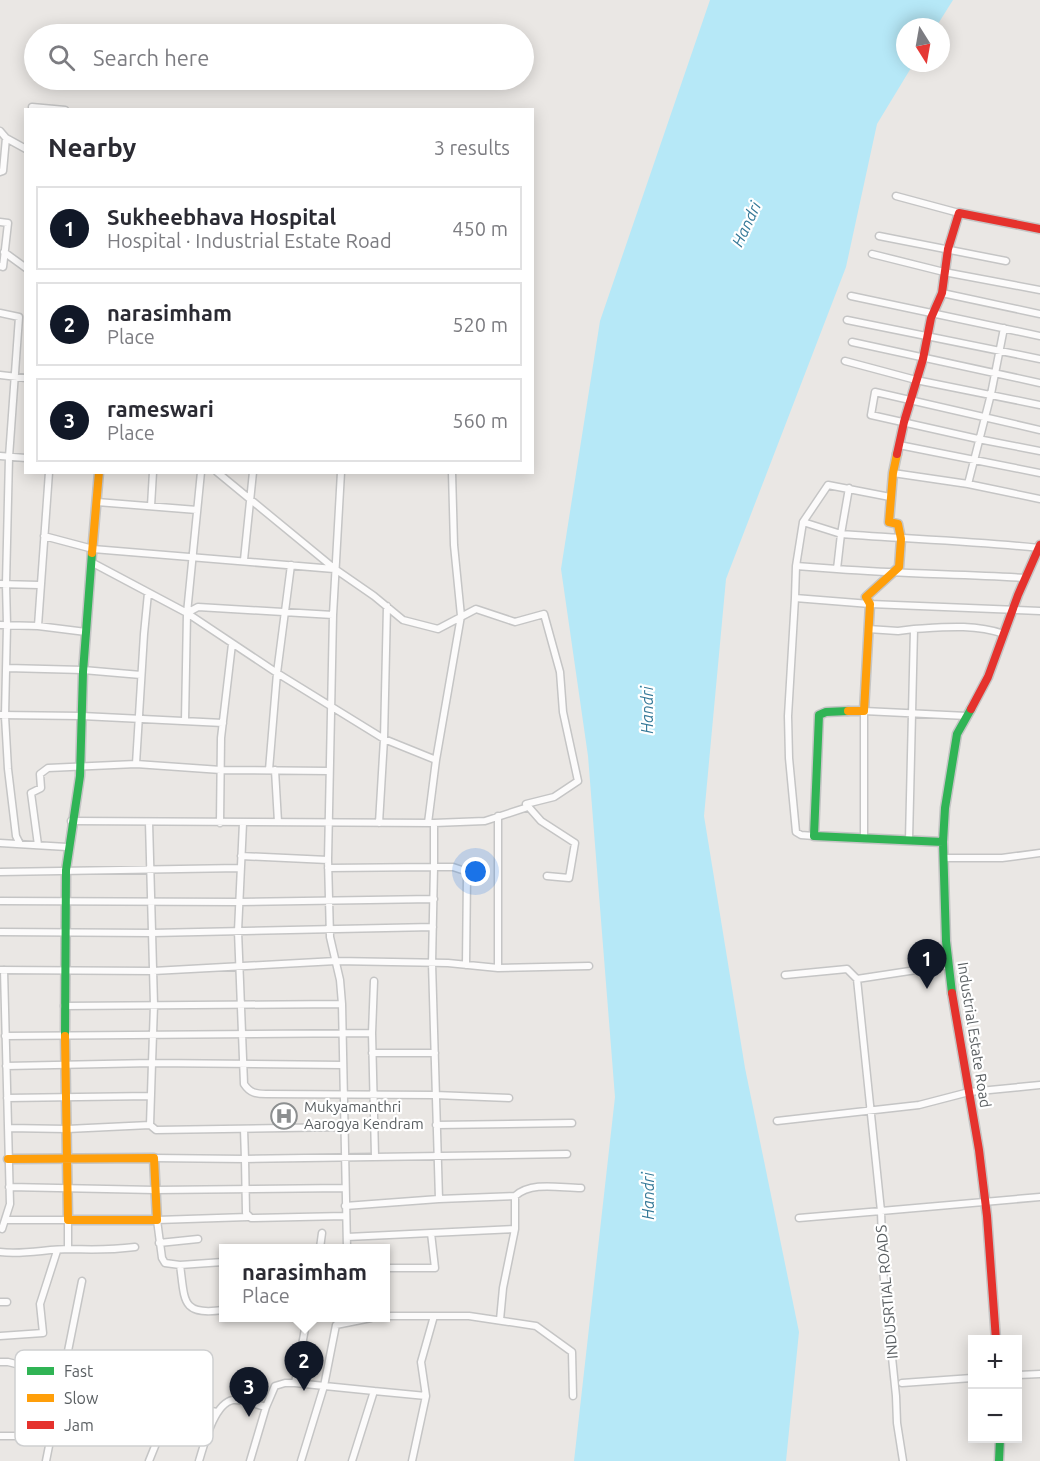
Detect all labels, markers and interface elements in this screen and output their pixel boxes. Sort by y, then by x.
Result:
north arrow [896,18,950,72]
search box [24,24,534,90]
icon: search [45,41,78,74]
text: Search here [93,45,209,70]
text: Nearby [48,133,136,162]
text: 3 results [434,136,510,159]
water label: Handri [728,198,765,249]
text: Sukheebhava Hospital [107,204,336,229]
text: 1 [64,217,75,240]
text: 450 m [452,217,508,240]
text: Hospital · Industrial Estate Road [107,229,392,252]
text: narasimham [107,300,232,325]
text: 2 [64,313,75,336]
text: 520 m [452,313,508,336]
text: Place [107,325,155,348]
text: rameswari [107,396,214,421]
text: 3 [64,409,75,432]
text: 560 m [452,409,508,432]
text: Place [107,421,155,444]
water label: Handri [638,685,656,734]
your location [461,857,490,886]
pin: 1 [908,940,946,989]
street label: Industrial Estate Road [955,961,994,1109]
place label: Mukyamanthri Aarogya Kendram [304,1098,424,1132]
hospital icon: Mukyamanthri Aarogya Kendram [269,1101,299,1131]
water label: Handri [639,1171,657,1220]
street label: INDUSRTIAL ROADS [872,1224,901,1360]
popup [219,1244,390,1322]
text: narasimham [242,1259,367,1284]
text: Place [242,1284,290,1307]
map controls [968,1335,1022,1443]
button: + [968,1335,1022,1389]
pin: 2 [284,1342,324,1391]
legend [15,1350,213,1446]
text: Fast [64,1362,94,1380]
pin: 3 [230,1368,268,1417]
text: Slow [64,1389,99,1407]
button: − [968,1389,1022,1443]
text: Jam [64,1416,94,1434]

